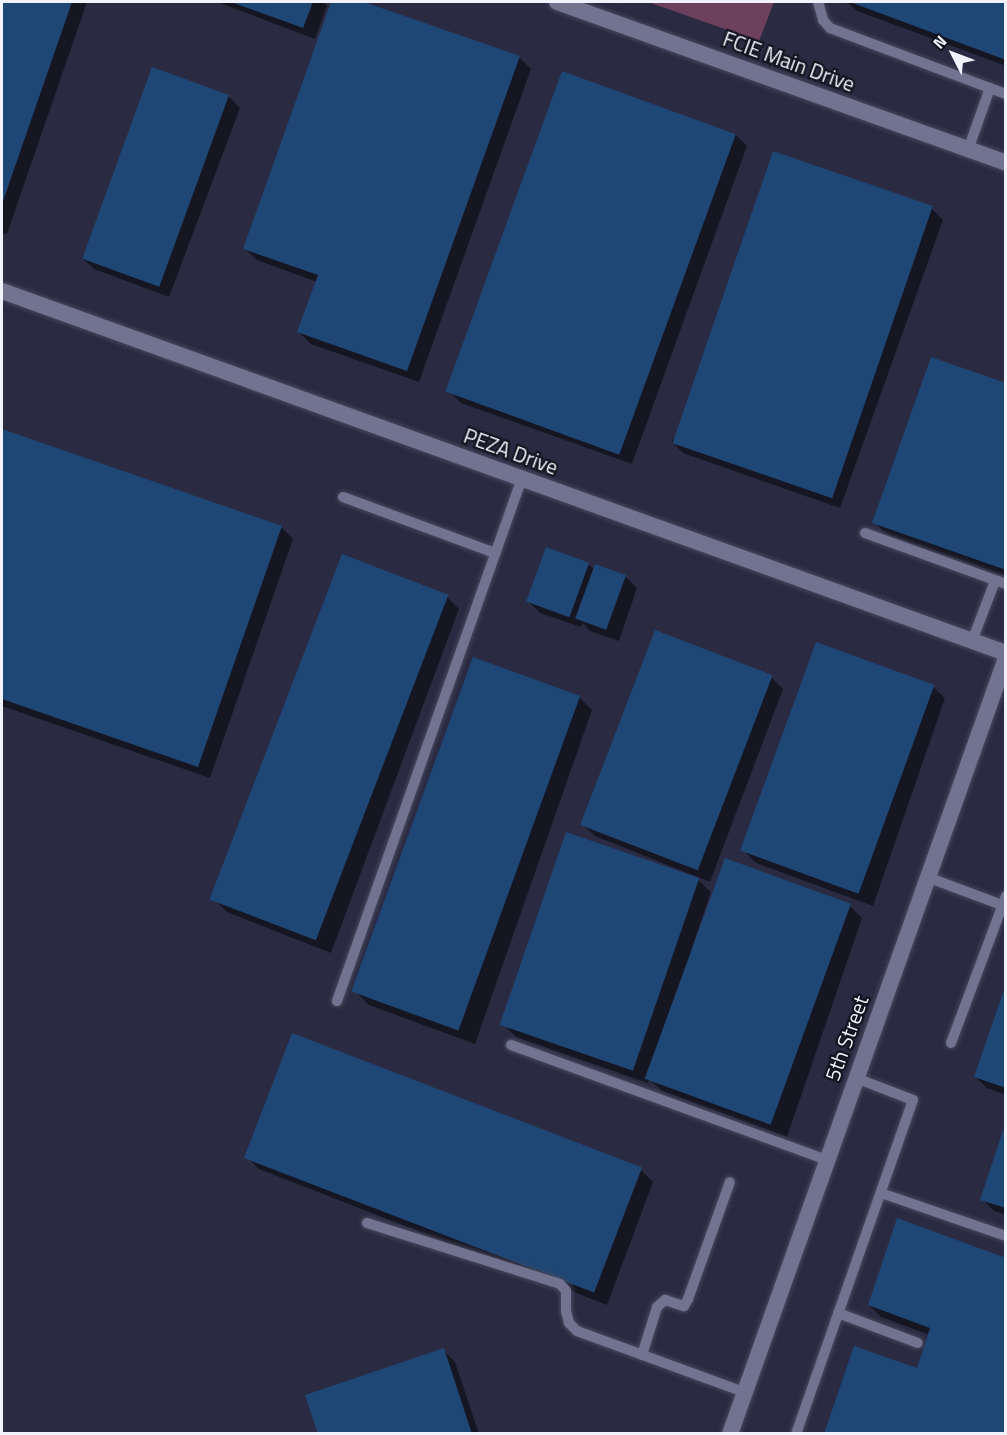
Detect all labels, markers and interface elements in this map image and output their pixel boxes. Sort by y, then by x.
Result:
north arrow [923,24,983,84]
street label: FCIE Main Drive [720,26,858,96]
text: N [927,30,952,54]
street label: PEZA Drive [460,422,562,480]
street label: 5th Street [819,992,873,1084]

